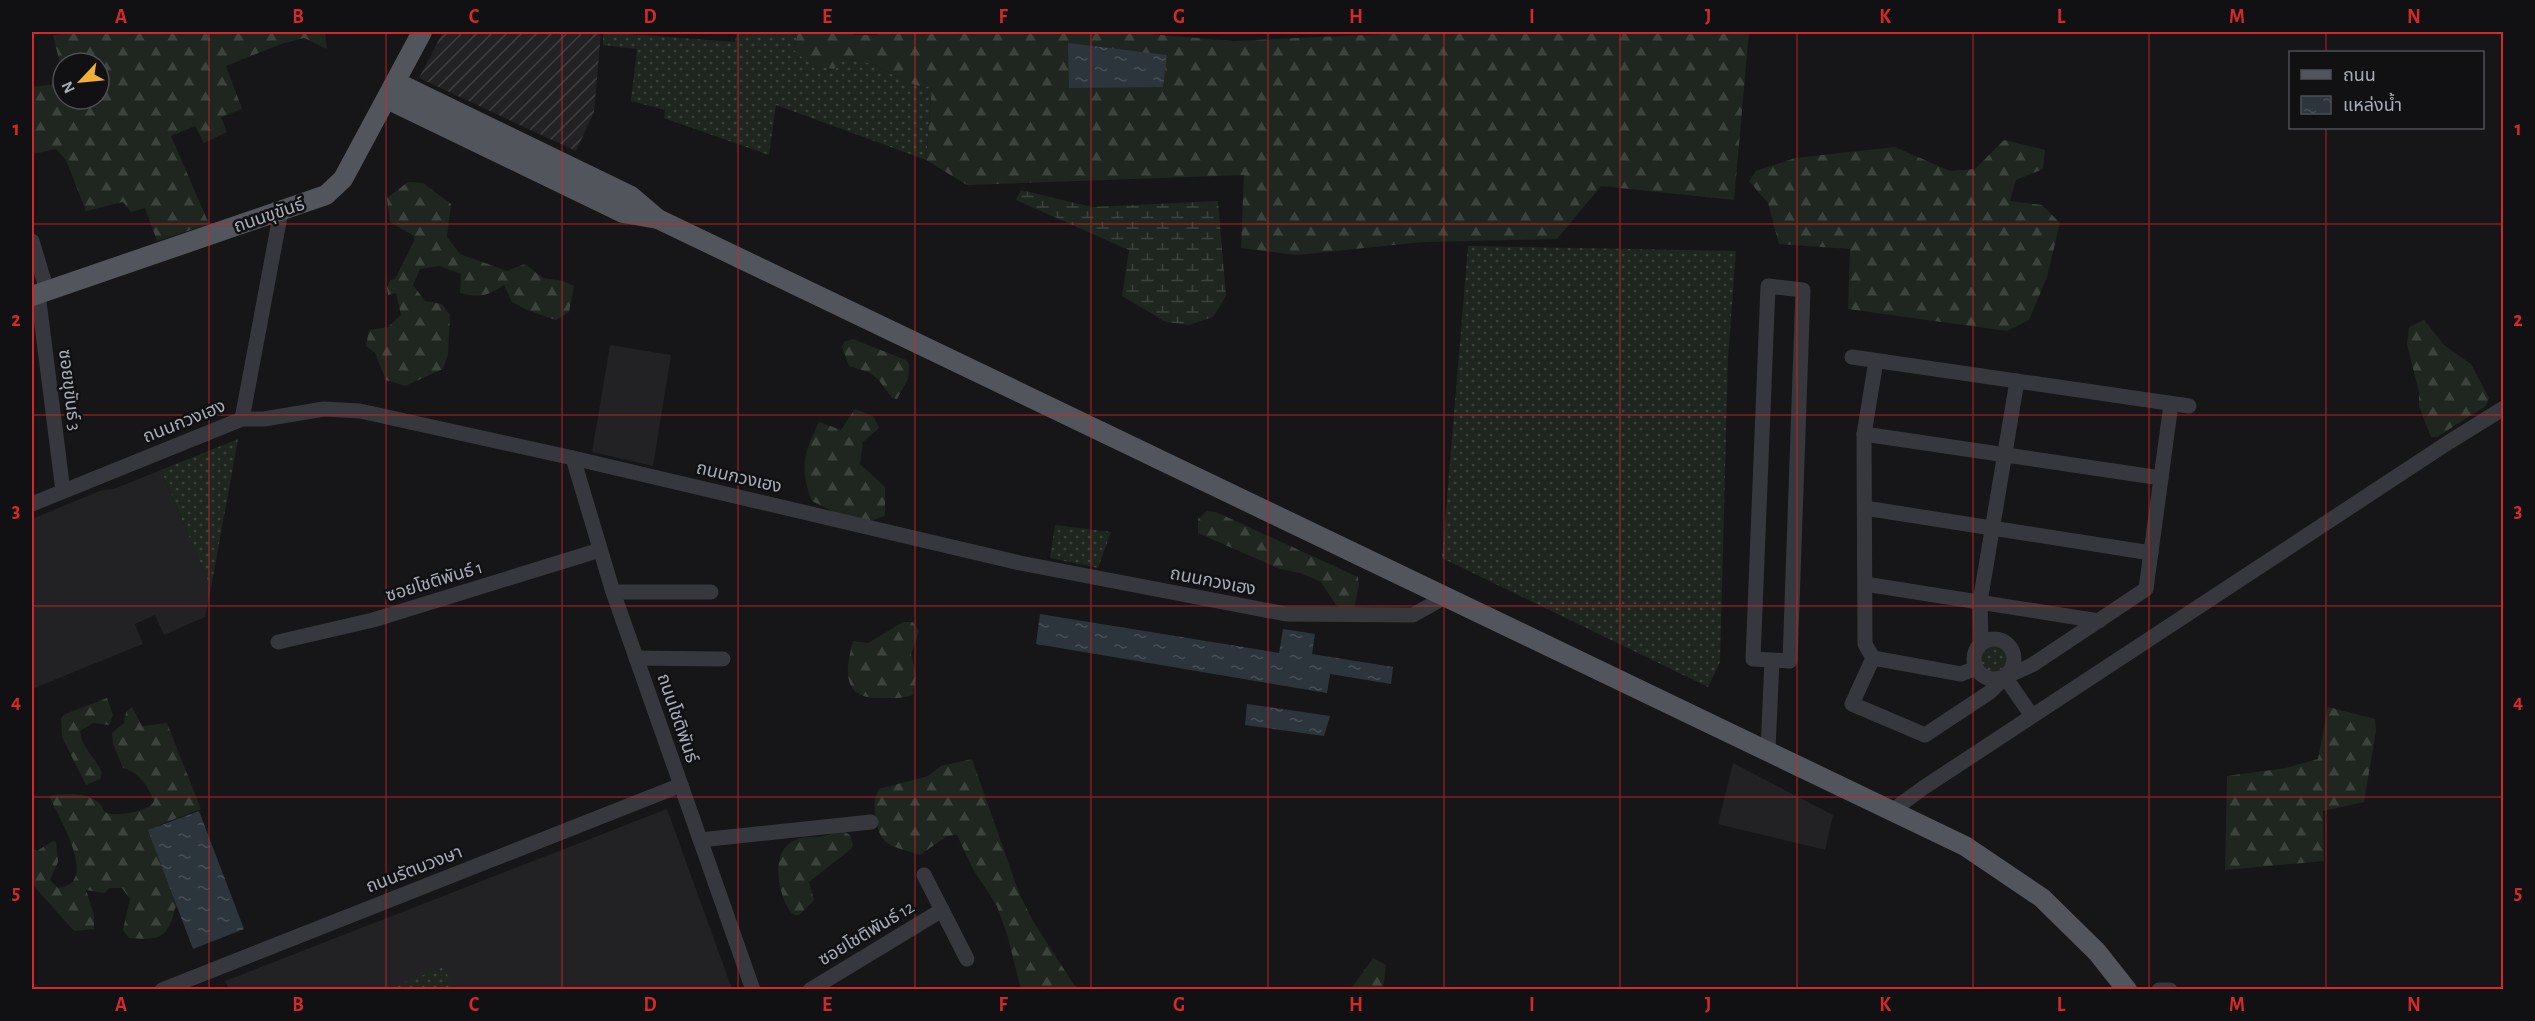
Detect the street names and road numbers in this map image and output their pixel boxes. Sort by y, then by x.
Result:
street label: ถนนขุขันธ์ [231,194,308,237]
street label: ซอยขุขันธ์ 3 [54,348,84,432]
street label: ถนนกวงเฮง [141,397,228,447]
street label: ถนนกวงเฮง [694,459,783,497]
street label: ซอยโชติพันธ์ 1 [383,558,485,605]
street label: ถนนกวงเฮง [1168,565,1257,599]
street label: ถนนโชติพันธ์ [653,671,702,765]
street label: ถนนรัตนวงษา [363,842,465,897]
street label: ซอยโชติพันธ์ 12 [815,897,918,969]

